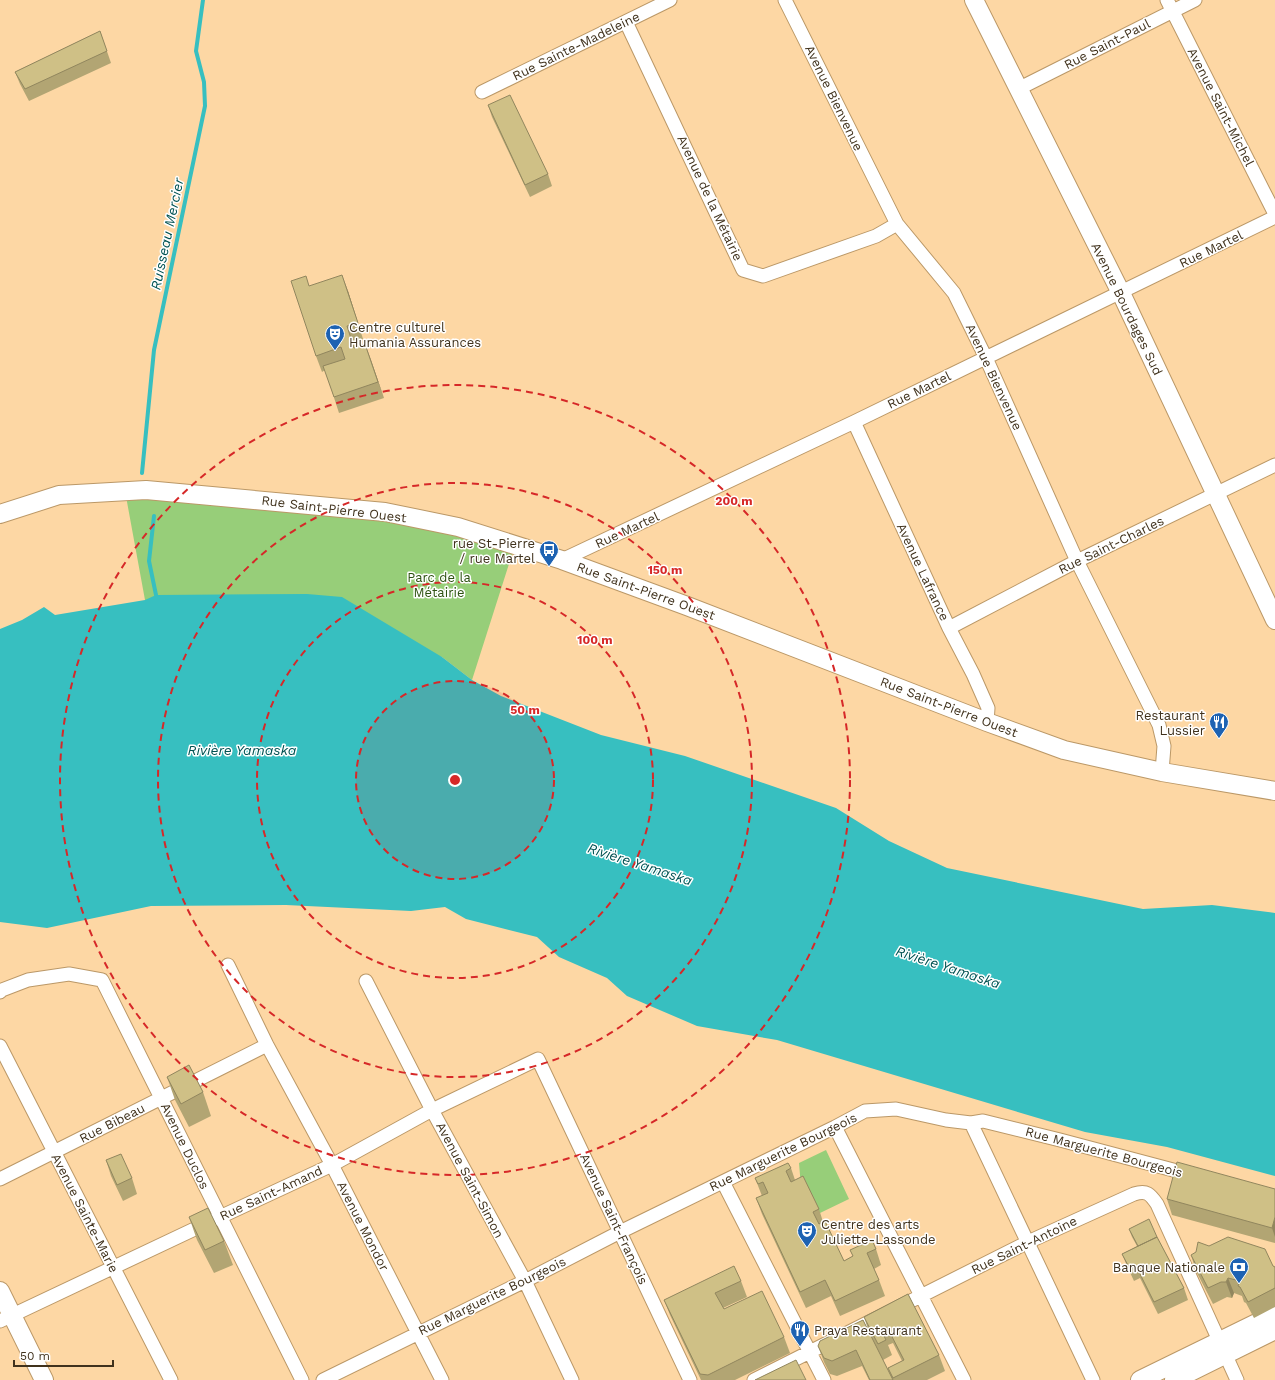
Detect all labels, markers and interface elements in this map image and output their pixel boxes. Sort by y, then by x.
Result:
street label: Rue Sainte-Madeleine [510,9,642,83]
street label: Rue Saint-Paul [1061,16,1153,72]
street label: Avenue Bienvenue [802,43,866,153]
street label: Avenue Saint-Michel [1185,45,1257,169]
street label: Avenue de la Métairie [674,133,746,263]
water label: Ruisseau Mercier [147,176,187,291]
street label: Rue Martel [1177,227,1245,271]
street label: Avenue Bourdages Sud [1088,240,1166,378]
place label: Centre culturel Humania Assurances [349,320,481,350]
street label: Avenue Bienvenue [963,321,1025,433]
theatre icon: Centre culturel Humania Assurances [324,323,346,351]
street label: Rue Martel [885,368,953,412]
street label: Rue Saint-Pierre Ouest [261,493,408,525]
text: 200 m [715,494,753,508]
street label: Rue Martel [593,509,661,551]
street label: Rue Saint-Charles [1056,513,1166,577]
street label: Avenue Lafrance [894,521,952,623]
place label: rue St-Pierre / rue Martel [453,536,535,566]
bus stop icon: rue St-Pierre / rue Martel [538,539,560,567]
street label: Rue Saint-Pierre Ouest [575,559,718,623]
text: 150 m [648,563,682,577]
park label: Parc de la Métairie [407,570,471,600]
text: 100 m [577,633,613,647]
street label: Rue Saint-Pierre Ouest [878,674,1020,740]
text: 50 m [510,703,540,717]
place label: Restaurant Lussier [1136,708,1206,738]
restaurant icon: Restaurant Lussier [1208,711,1230,739]
water label: Rivière Yamaska [188,742,297,758]
centre of rings [448,773,462,787]
water label: Rivière Yamaska [586,840,695,889]
water label: Rivière Yamaska [894,943,1003,992]
street label: Rue Bibeau [77,1100,147,1146]
street label: Avenue Duclos [158,1101,212,1192]
street label: Rue Marguerite Bourgeois [707,1110,859,1194]
street label: Avenue Saint-Simon [433,1120,507,1240]
street label: Rue Marguerite Bourgeois [1024,1124,1184,1180]
street label: Avenue Sainte-Marie [48,1151,122,1275]
street label: Avenue Saint-François [577,1151,651,1287]
street label: Rue Saint-Amand [217,1163,325,1223]
street label: Avenue Mondor [334,1179,392,1273]
street label: Rue Saint-Antoine [969,1213,1079,1277]
place label: Centre des arts Juliette-Lassonde [821,1217,936,1247]
theatre icon: Centre des arts Juliette-Lassonde [796,1220,818,1248]
street label: Rue Marguerite Bourgeois [416,1254,568,1338]
bank icon: Banque Nationale [1228,1256,1250,1284]
place label: Banque Nationale [1113,1260,1225,1275]
restaurant icon: Praya Restaurant [789,1319,811,1347]
place label: Praya Restaurant [814,1323,922,1338]
scale bar [14,1342,113,1368]
text: 50 m [20,1349,50,1363]

